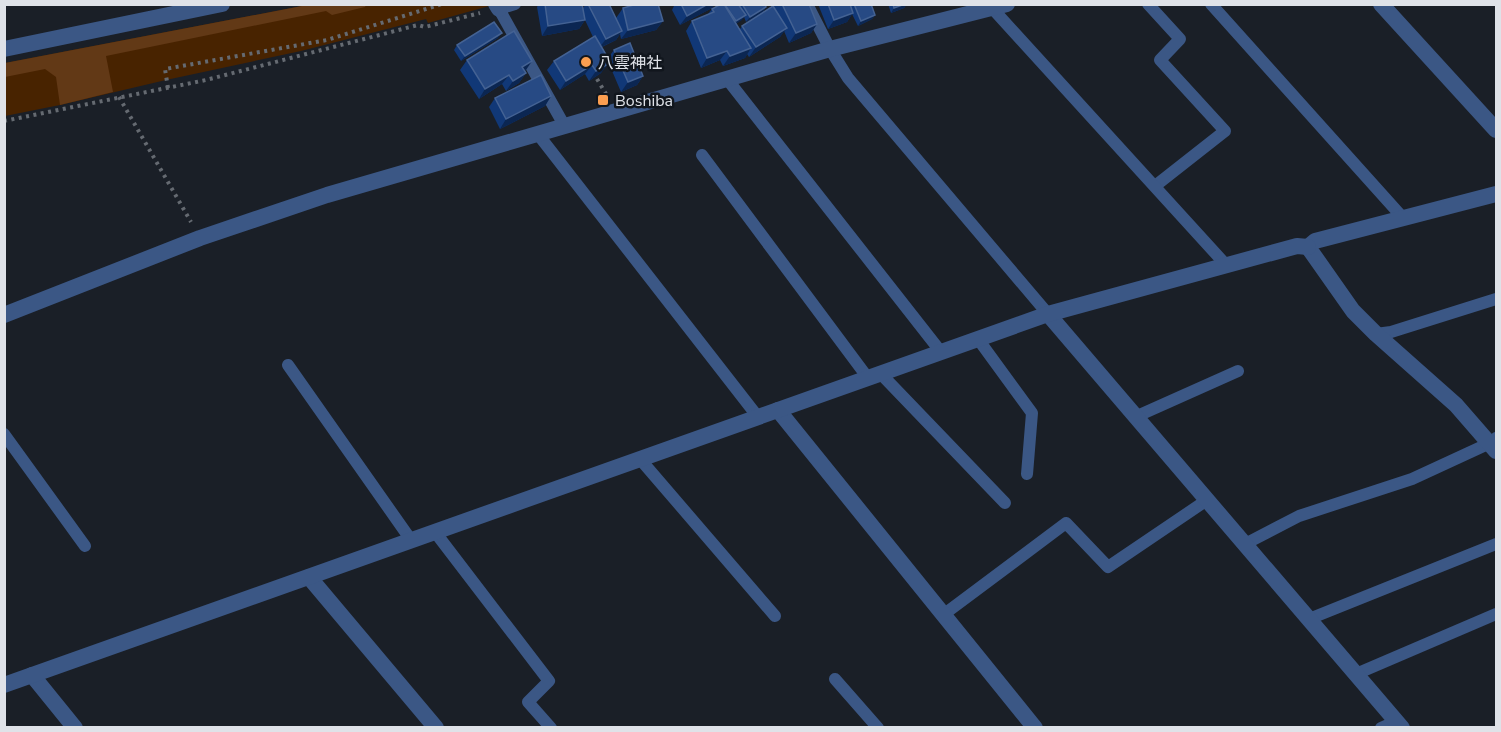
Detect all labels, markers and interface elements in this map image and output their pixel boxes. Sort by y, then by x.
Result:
place label: 八雲神社 [598,52,662,74]
marker: 八雲神社 [579,55,593,69]
place label: Boshiba [615,90,673,112]
marker: Boshiba [596,93,610,107]

